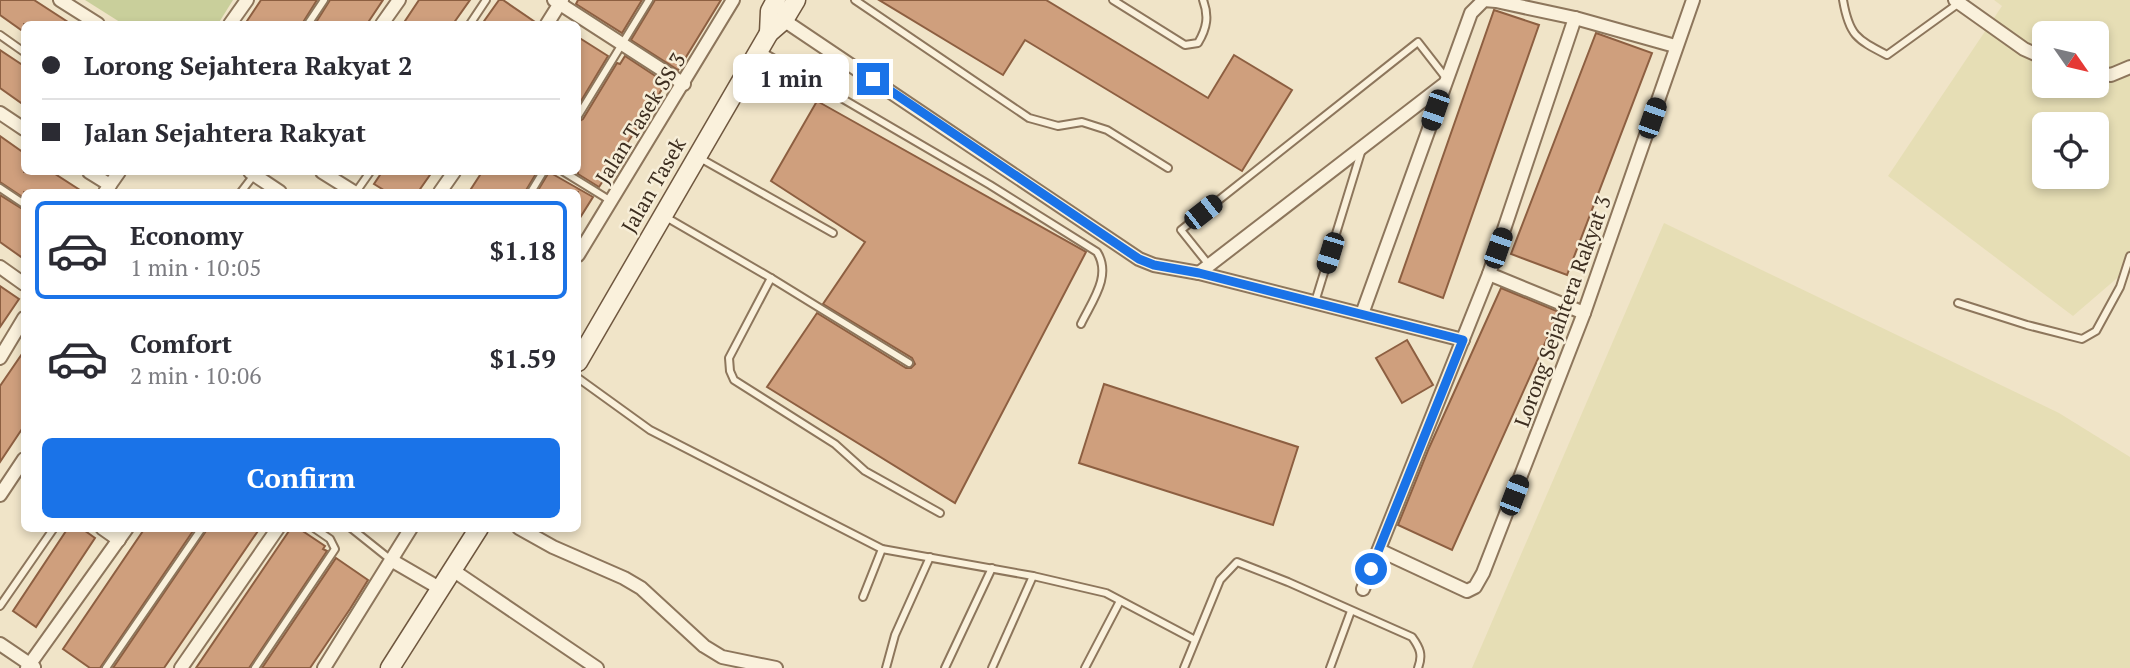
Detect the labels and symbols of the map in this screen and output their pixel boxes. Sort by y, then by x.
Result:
north arrow [2032,21,2109,98]
street label: Jalan Tasek SS 3 [590,48,690,188]
callout: 1 min [733,55,848,104]
route end [857,63,889,95]
car [1419,87,1452,133]
car [1636,95,1669,141]
street label: Jalan Tasek [616,133,690,237]
car [1180,191,1227,233]
street label: Lorong Sejahtera Rakyat 3 [1507,191,1617,431]
car [1482,225,1515,271]
car [1314,230,1347,276]
car [1497,472,1532,518]
route start [1355,553,1387,585]

